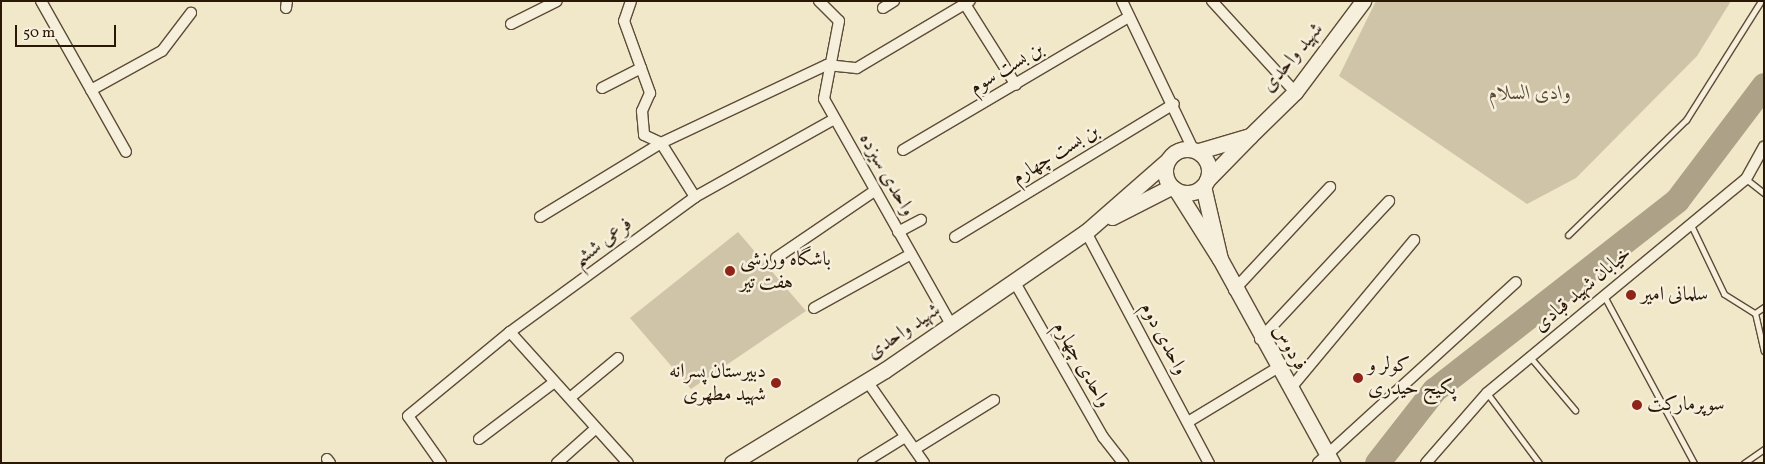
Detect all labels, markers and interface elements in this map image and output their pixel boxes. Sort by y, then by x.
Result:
scale bar [18,15,119,47]
street label: شهید واحدی [1257,18,1329,98]
text: 50 m [23,23,55,44]
street label: بن بست سوم [966,38,1048,100]
park label: وادی السلام [1489,82,1571,106]
street label: بن بست چهارم [1008,120,1104,190]
street label: واحدی سیزده [853,129,919,221]
street label: فرعی ششم [568,213,638,273]
street label: خیابان شهید قبادی [1529,242,1637,338]
place label: باشگاه ورزشی هفت تیر [740,248,831,295]
marker: باشگاه ورزشی هفت تیر [724,265,736,277]
place label: سلمانی امیر [1641,283,1708,307]
marker: سلمانی امیر [1625,289,1637,301]
street label: واحدی دوم [1134,298,1192,380]
street label: شهید واحدی [863,299,945,365]
street label: واحدی چهارم [1047,318,1115,412]
street label: فردوس [1266,321,1312,375]
place label: کولر و پکیج حیدری [1368,354,1456,401]
place label: دبیرستان پسرانه شهید مطهری [669,360,766,407]
marker: کولر و پکیج حیدری [1352,372,1364,384]
marker: دبیرستان پسرانه شهید مطهری [770,377,782,389]
place label: سوپرمارکت [1647,393,1725,417]
marker: سوپرمارکت [1631,399,1643,411]

